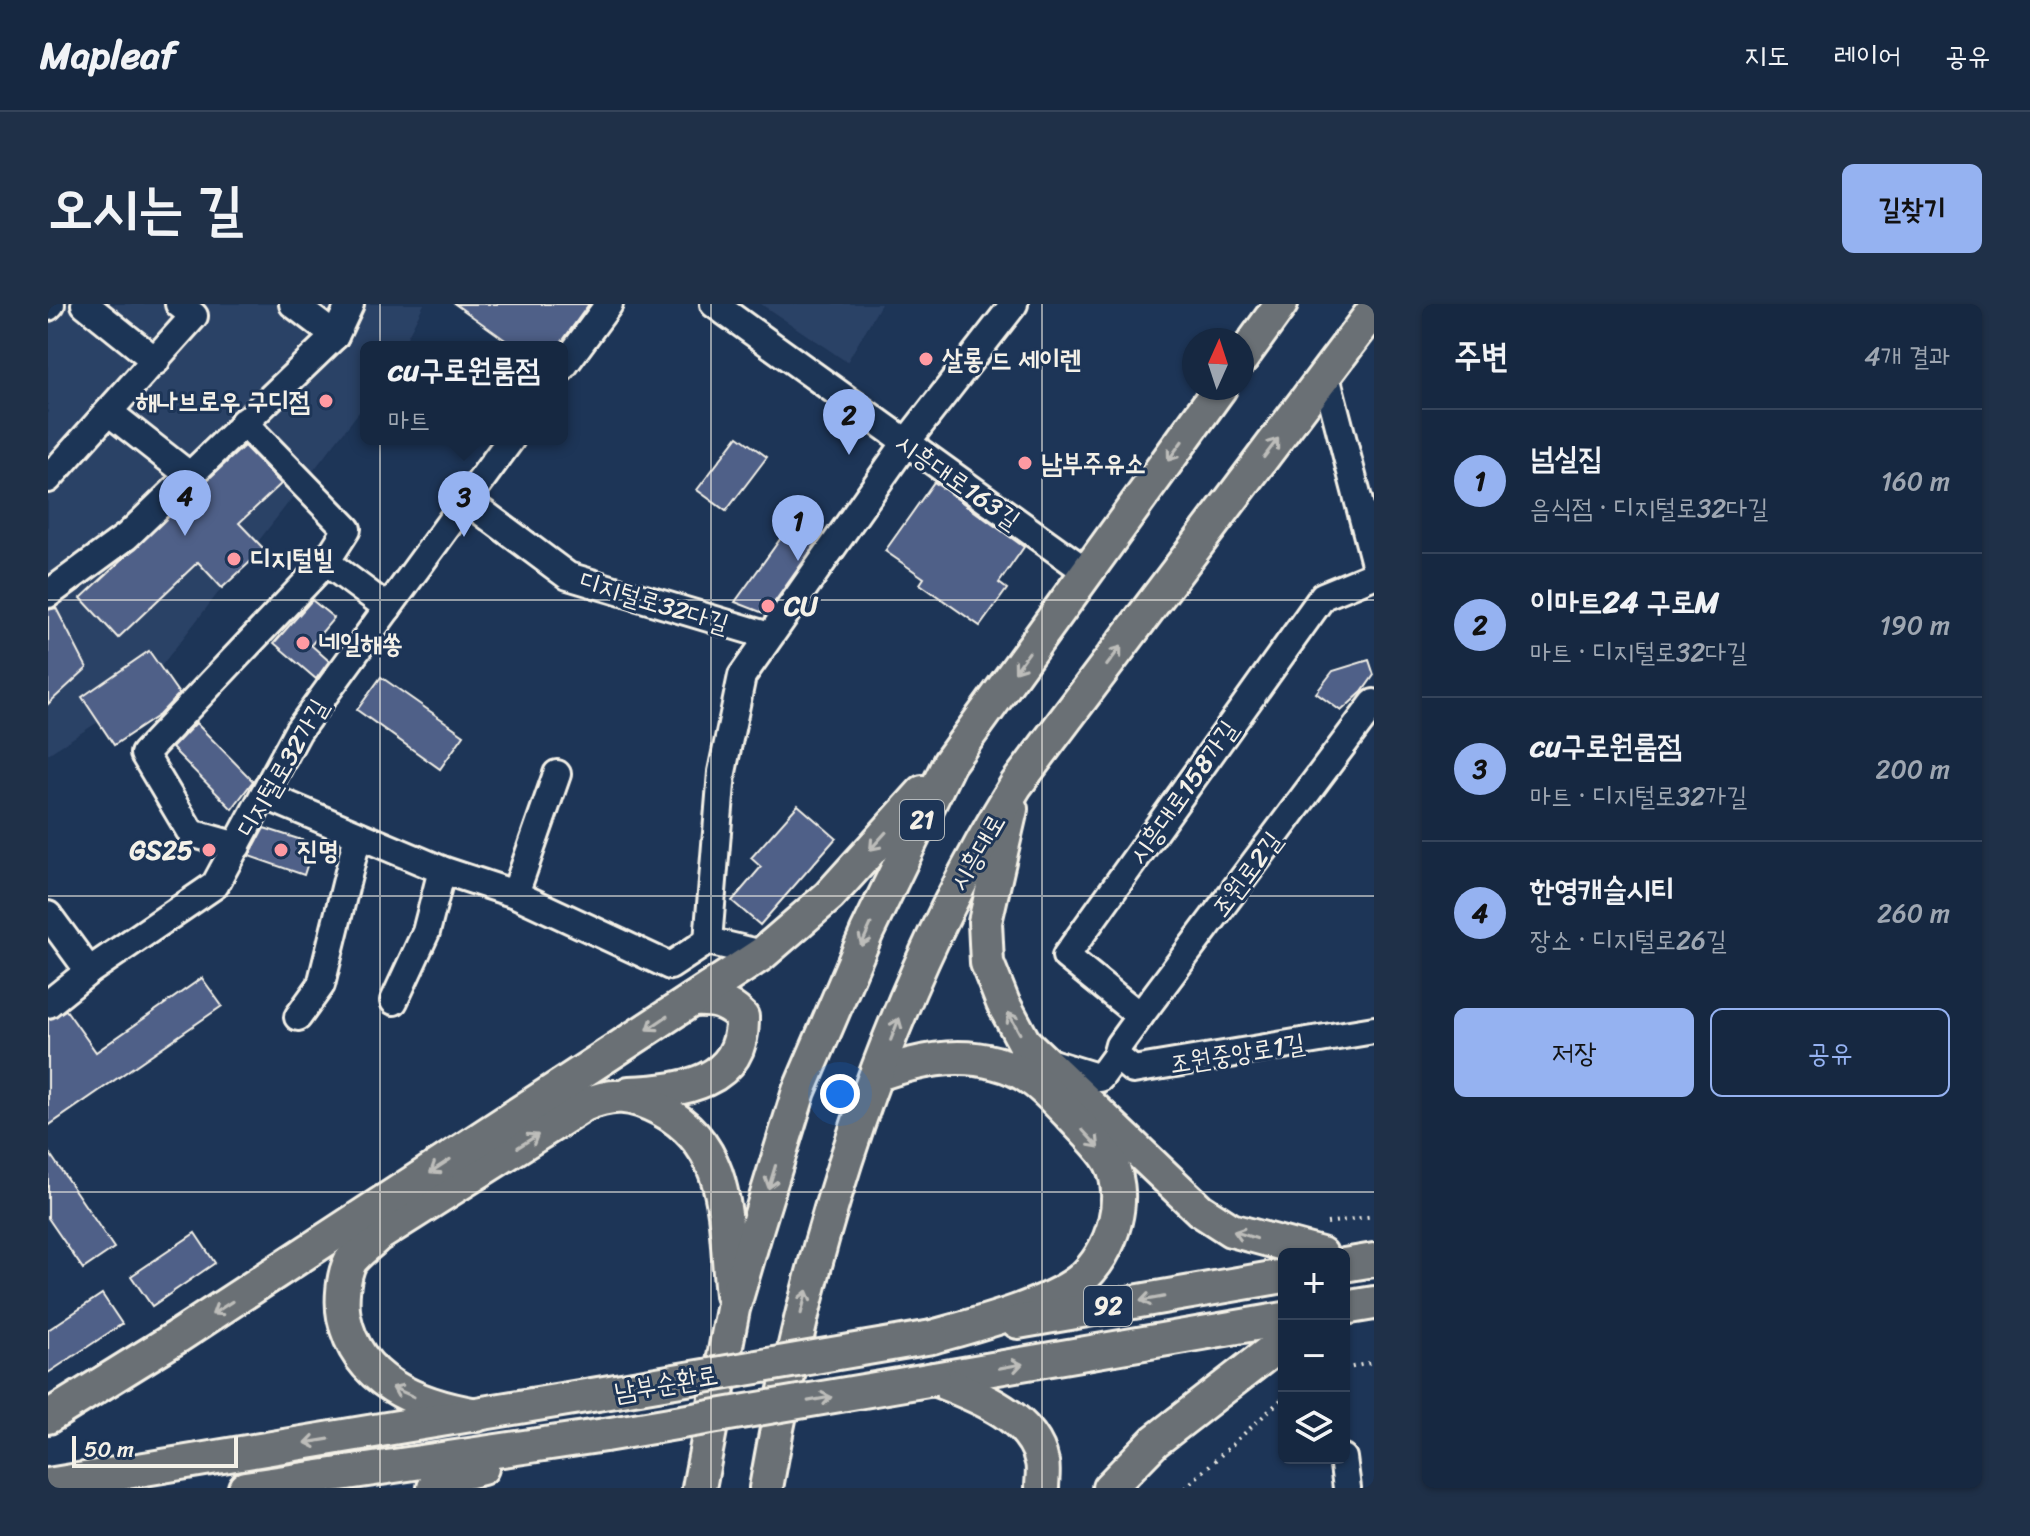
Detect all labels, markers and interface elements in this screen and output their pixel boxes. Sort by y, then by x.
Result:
text: Mapleaf [40,22,176,89]
text: 지도 [1744,31,1789,80]
text: 레이어 [1833,31,1901,80]
text: 공유 [1945,31,1990,80]
text: 오시는 길 [48,159,243,258]
button: 길찾기 [1842,164,1982,253]
text: 주변 [1454,326,1509,386]
north arrow [1182,328,1254,400]
text: 4개 결과 [1864,333,1950,379]
place label: 살롱 드 세이렌 [942,336,1081,382]
popup [360,341,568,445]
text: cu구로원룸점 [388,343,540,397]
marker: 살롱 드 세이렌 [917,350,935,368]
place label: 해나브로우 구디점 [136,378,310,424]
pin: 2 [823,389,875,455]
marker: 해나브로우 구디점 [317,392,335,410]
text: 마트 [388,397,430,443]
street label: 시흥대로163길 [885,421,1031,541]
text: 넘실집 [1530,431,1602,485]
one-way arrow [1263,438,1279,460]
place label: 남부주유소 [1041,440,1146,486]
one-way arrow [1166,440,1183,462]
marker: 남부주유소 [1016,454,1034,472]
text: 1 [1474,458,1486,504]
text: 160 m [1881,458,1950,504]
pin: 4 [159,470,211,536]
pin: 3 [438,471,490,537]
text: 음식점 · 디지털로32다길 [1530,485,1768,531]
pin: 1 [772,495,824,561]
place label: 디지털빌 [250,536,335,582]
marker: 디지털빌 [225,550,243,568]
street label: 디지털로32다길 [573,557,735,647]
text: 이마트24 구로M [1530,575,1719,629]
place label: CU [783,583,819,629]
marker: CU [759,597,777,615]
text: 2 [1472,602,1488,648]
text: 190 m [1880,602,1950,648]
place label: 네일해쏭 [319,620,403,666]
text: 마트 · 디지털로32다길 [1530,629,1747,675]
marker: 네일해쏭 [294,634,312,652]
one-way arrow [1106,646,1123,667]
one-way arrow [1014,651,1031,672]
street label: 디지털로32가길 [223,689,341,847]
street label: 시흥대로158가길 [1116,710,1250,874]
text: cu구로원룸점 [1530,719,1682,773]
text: 3 [1473,746,1487,792]
text: 200 m [1875,746,1950,792]
text: 마트 · 디지털로32가길 [1530,773,1747,819]
road number: 21 [900,800,944,840]
street label: 시흥대로 [936,804,1018,900]
street label: 조원로2길 [1198,821,1294,927]
place label: GS25 [130,827,193,873]
place label: 진명 [297,827,339,873]
one-way arrow [870,831,888,851]
marker: GS25 [200,841,218,859]
marker: 진명 [272,841,290,859]
text: 한영캐슬시티 [1530,863,1675,917]
text: 4 [1472,890,1488,936]
text: 260 m [1877,890,1950,936]
text: 장소 · 디지털로26길 [1530,917,1727,963]
one-way arrow [858,923,873,947]
button: 저장 [1454,1008,1694,1097]
button: 공유 [1710,1008,1950,1097]
one-way arrow [1006,1012,1022,1036]
one-way arrow [646,1015,669,1031]
one-way arrow [889,1017,903,1042]
street label: 조원중앙로1길 [1166,1020,1308,1086]
your location [820,1074,860,1114]
one-way arrow [1082,1129,1101,1149]
one-way arrow [516,1132,539,1148]
one-way arrow [429,1157,451,1174]
one-way arrow [764,1164,779,1190]
one-way arrow [1233,1226,1258,1241]
map controls [1278,1248,1350,1464]
button: + [1278,1248,1350,1320]
road number: 92 [1084,1286,1132,1326]
one-way arrow [797,1290,812,1315]
one-way arrow [1140,1292,1165,1307]
one-way arrow [211,1300,234,1316]
button: − [1278,1320,1350,1392]
street label: 남부순환로 [610,1351,722,1415]
one-way arrow [998,1358,1023,1373]
one-way arrow [391,1384,416,1399]
one-way arrow [807,1390,832,1405]
button: layers [1278,1392,1350,1464]
text: 50 m [84,1430,134,1469]
scale bar [72,1432,238,1468]
one-way arrow [305,1435,330,1450]

